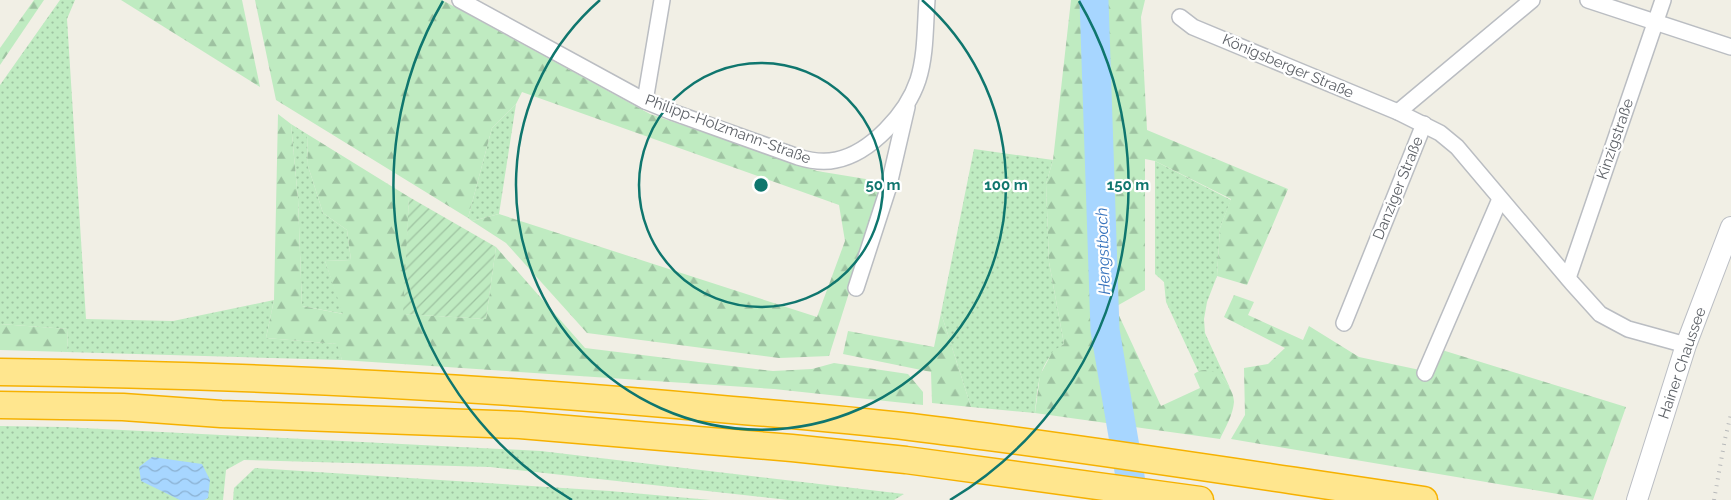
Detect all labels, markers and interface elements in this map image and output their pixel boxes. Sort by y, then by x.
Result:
street label: Königsberger Straße [1220,30,1357,102]
street label: Philipp-Holzmann-Straße [643,91,814,167]
street label: Kinzigstraße [1593,96,1637,182]
street label: Danziger Straße [1369,134,1427,242]
centre of rings [752,176,770,194]
text: 50 m [865,176,901,194]
text: 100 m [984,176,1028,194]
text: 150 m [1107,176,1149,194]
water label: Hengstbach [1092,207,1114,295]
street label: Hainer Chaussee [1654,305,1710,421]

